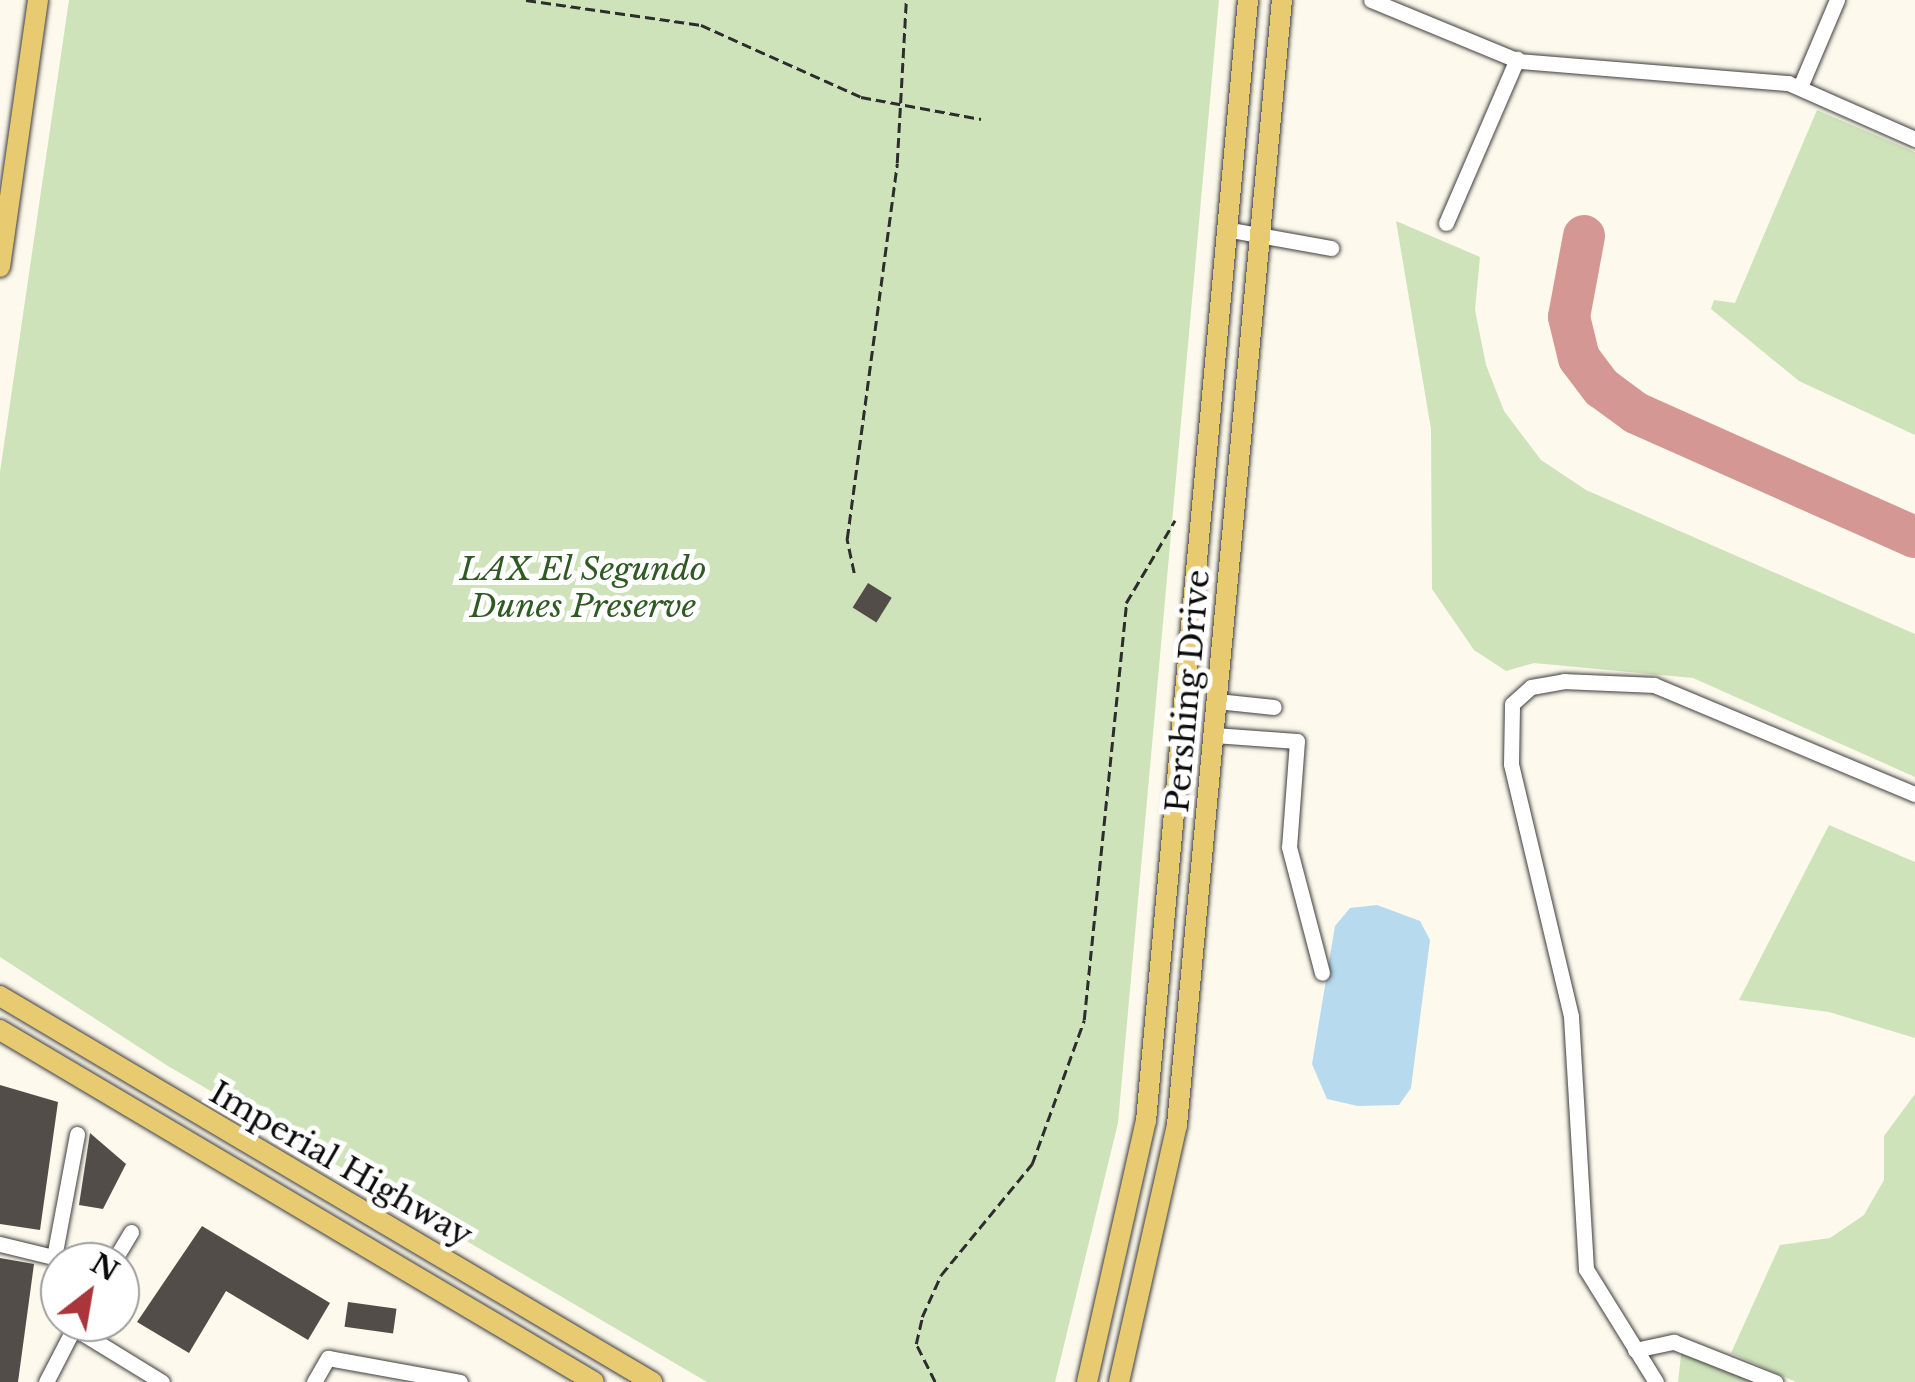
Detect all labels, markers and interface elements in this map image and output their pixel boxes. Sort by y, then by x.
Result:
park label: LAX El Segundo Dunes Preserve [458,551,708,626]
street label: Pershing Drive [1158,568,1218,814]
street label: Imperial Highway [203,1073,479,1255]
north arrow [40,1242,140,1342]
text: N [84,1246,125,1289]

